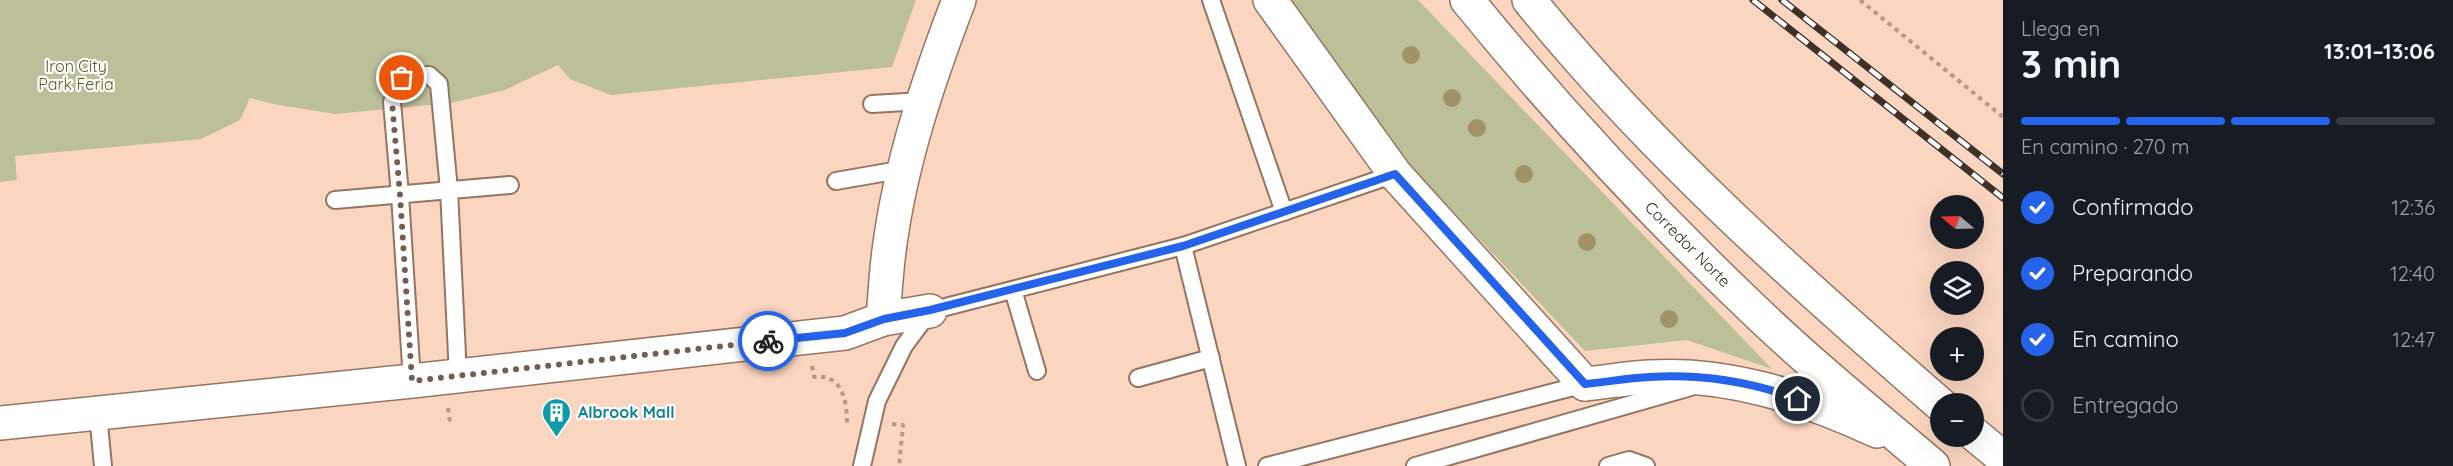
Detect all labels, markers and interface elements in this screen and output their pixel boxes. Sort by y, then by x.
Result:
text: Llega en [2021,16,2100,41]
text: 13:01–13:06 [2324,37,2435,65]
text: 3 min [2021,39,2121,88]
pin [376,52,427,103]
park label: Iron City Park Feria [38,56,114,94]
icon: bag [385,61,418,94]
text: En camino · 270 m [2021,134,2189,159]
icon: check [2021,191,2054,224]
text: Confirmado [2072,193,2193,221]
north arrow [1930,195,1984,249]
map controls [1930,195,1984,447]
text: 12:36 [2392,195,2435,220]
street label: Corredor Norte [1641,197,1735,291]
icon: check [2021,257,2054,290]
text: Preparando [2072,259,2193,287]
button: layers [1930,261,1984,315]
text: 12:40 [2390,261,2435,286]
courier [738,311,798,371]
icon: check [2021,323,2054,356]
icon: bike [752,325,785,358]
text: En camino [2072,325,2179,353]
button: + [1930,327,1984,381]
text: 12:47 [2393,327,2435,352]
pin [1772,373,1823,424]
icon: home [1781,382,1814,415]
text: Entregado [2072,391,2179,419]
button: − [1930,393,1984,447]
building icon: Albrook Mall [541,396,573,438]
place label: Albrook Mall [578,402,675,422]

